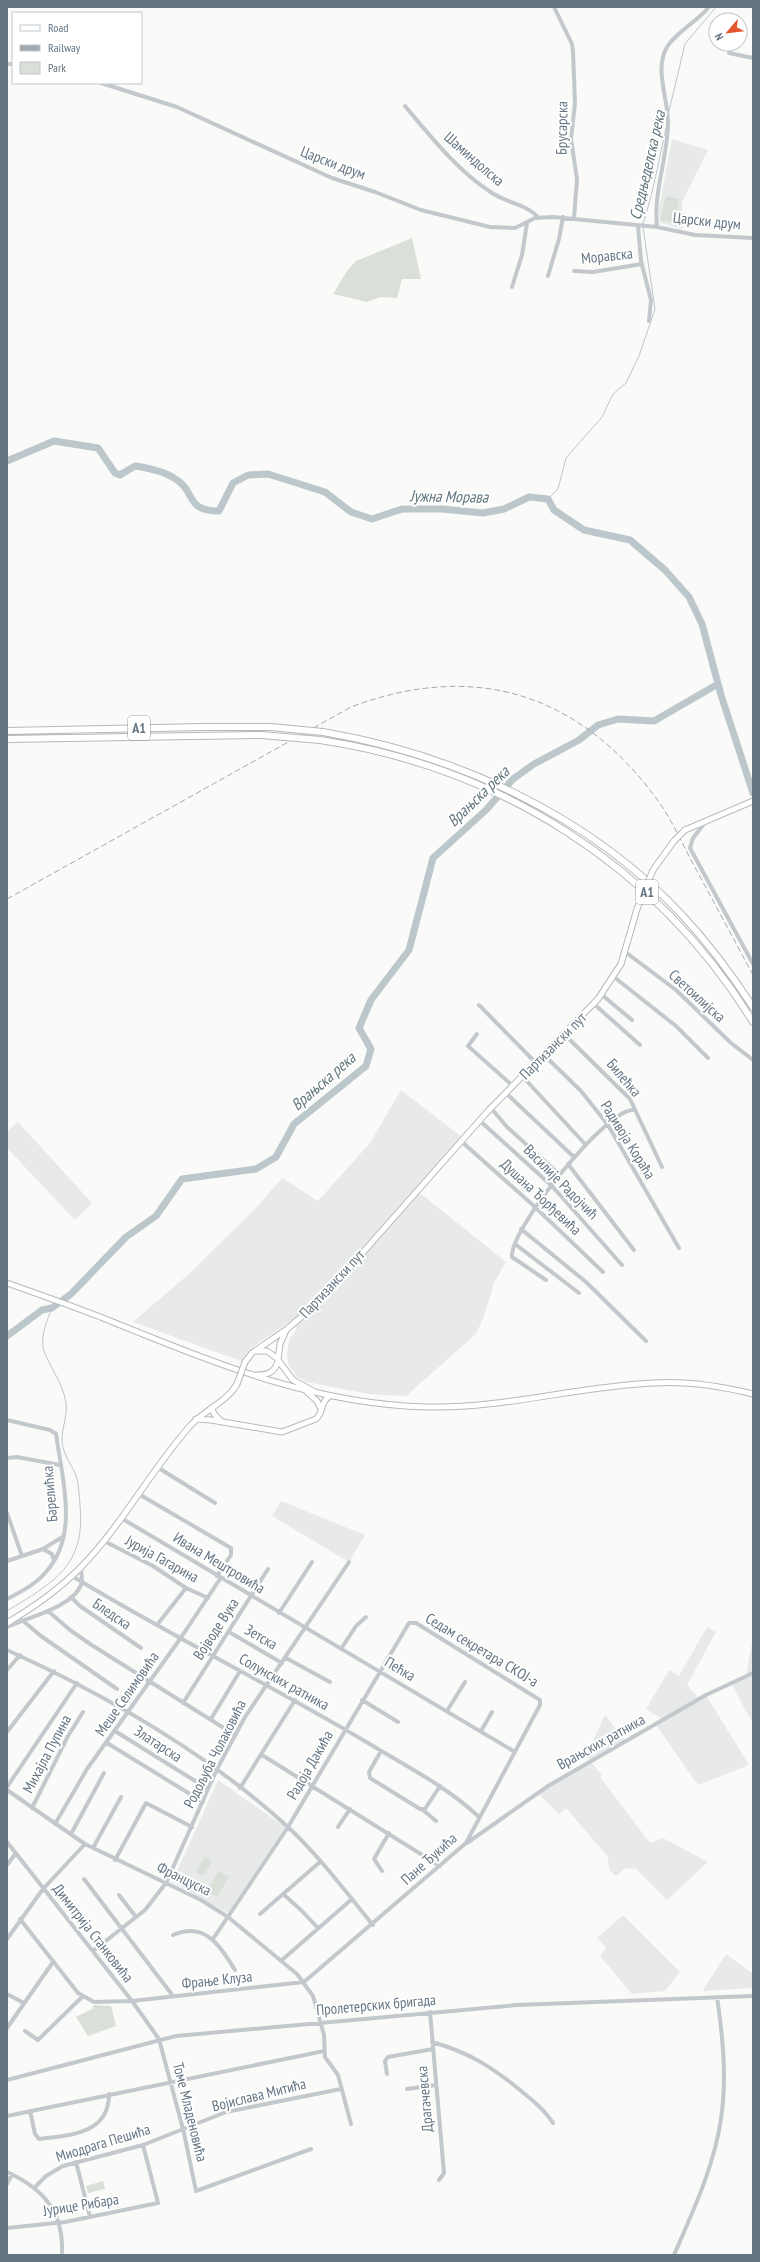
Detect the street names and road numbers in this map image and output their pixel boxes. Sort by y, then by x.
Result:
street label: Брусарска [552,101,571,155]
street label: Шаминдолска [440,127,508,190]
street label: Царски друм [298,141,368,184]
street label: Царски друм [672,207,742,234]
street label: Моравска [580,243,634,268]
road number: A1 [128,716,150,740]
road number: A1 [636,880,658,904]
street label: Светоилијска [665,965,730,1026]
street label: Партизански пут [515,1008,590,1083]
street label: Билећка [603,1055,646,1101]
street label: Радивоја Кораћа [597,1097,660,1182]
street label: Василије Радојчић [520,1140,603,1223]
street label: Душана Ђорђевића [497,1154,586,1239]
street label: Партизански пут [295,1245,368,1322]
street label: Барелићка [38,1465,61,1523]
street label: Ивана Мештровића [170,1528,269,1597]
street label: Јурија Гагарина [121,1530,202,1586]
street label: Бледска [89,1594,135,1633]
street label: Војводе Вука [189,1594,243,1663]
street label: Седам секретара СКОЈ-а [422,1608,542,1691]
street label: Зетска [242,1620,281,1653]
street label: Меше Селимовића [90,1648,163,1740]
street label: Солунских ратника [236,1649,333,1714]
street label: Пећка [381,1652,419,1685]
street label: Родољуба Чолаковића [179,1696,250,1811]
street label: Врањских ратника [553,1710,648,1774]
street label: Михајла Пупина [18,1711,75,1796]
street label: Златарска [131,1721,186,1766]
street label: Радоја Дакића [282,1727,337,1803]
street label: Пане Ђукића [397,1829,461,1889]
street label: Француска [154,1857,214,1900]
street label: Димитрија Станковића [49,1879,138,1986]
street label: Фрање Клуза [181,1966,253,1993]
street label: Пролетерских бригада [315,1990,437,2019]
street label: Томе Младеновића [169,2060,212,2163]
street label: Драгачевска [412,2065,437,2133]
street label: Војислава Митића [210,2074,308,2115]
street label: Миодрага Пешића [53,2119,152,2166]
street label: Јурице Рибара [41,2189,120,2220]

